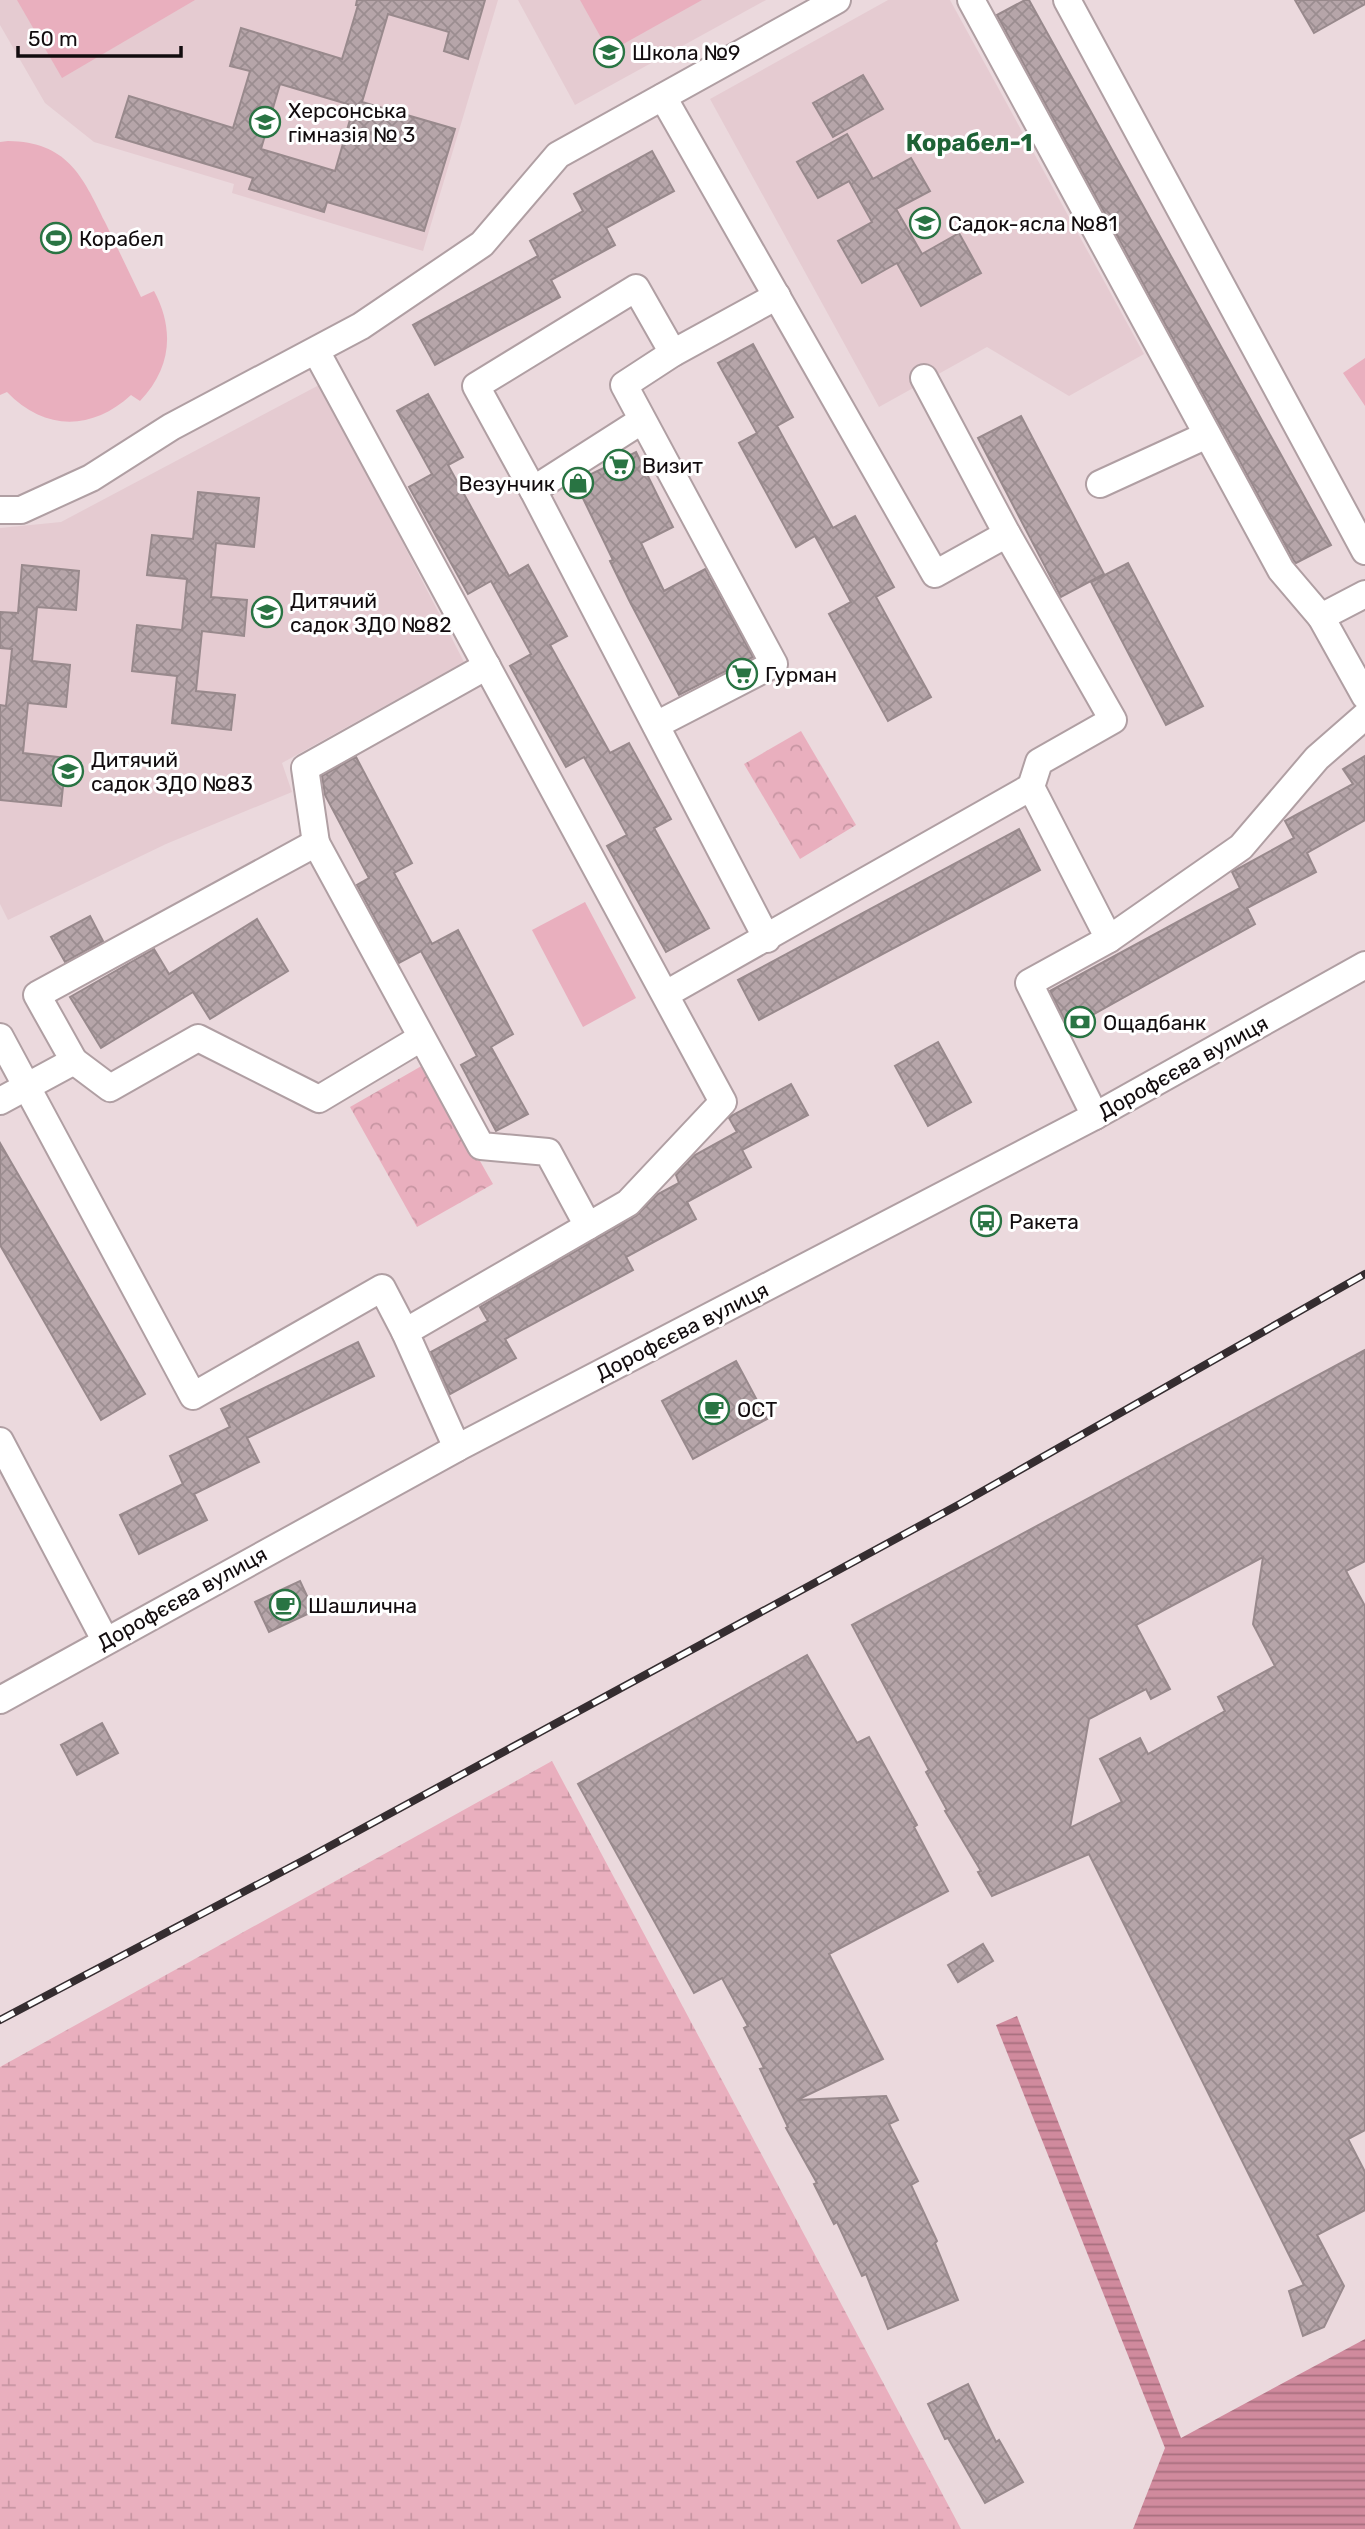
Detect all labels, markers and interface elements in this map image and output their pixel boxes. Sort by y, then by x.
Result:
scale bar [18,14,180,58]
text: 50 m [28,26,78,51]
school or university icon: Школа №9 [592,35,626,69]
place label: Школа №9 [632,40,740,65]
place label: Херсонська гімназія № 3 [288,98,415,147]
school or university icon: Херсонська гімназія № 3 [248,105,282,139]
district label: Корабел-1 [906,129,1032,157]
school or university icon: Садок-ясла №81 [908,206,942,240]
place label: Садок-ясла №81 [948,211,1117,236]
sports icon: Корабел [39,221,73,255]
place label: Корабел [79,226,164,251]
supermarket icon: Визит [602,448,636,482]
place label: Визит [642,453,703,478]
shop icon: Везунчик [561,466,595,500]
place label: Везунчик [459,471,555,496]
place label: Дитячий садок ЗДО №82 [290,588,452,637]
school or university icon: Дитячий садок ЗДО №82 [250,595,284,629]
supermarket icon: Гурман [725,657,759,691]
place label: Гурман [765,662,837,687]
place label: Дитячий садок ЗДО №83 [91,747,253,796]
school or university icon: Дитячий садок ЗДО №83 [51,754,85,788]
bank icon: Ощадбанк [1063,1005,1097,1039]
street label: Дорофєєва вулиця [1094,1010,1272,1124]
place label: Ощадбанк [1103,1010,1206,1035]
bus stop icon: Ракета [969,1204,1003,1238]
place label: Ракета [1009,1209,1079,1234]
street label: Дорофєєва вулиця [592,1277,772,1385]
cafe icon: ОСТ [697,1392,731,1426]
place label: ОСТ [737,1397,777,1422]
street label: Дорофєєва вулиця [93,1541,271,1655]
cafe icon: Шашлична [268,1588,302,1622]
place label: Шашлична [308,1593,417,1618]

